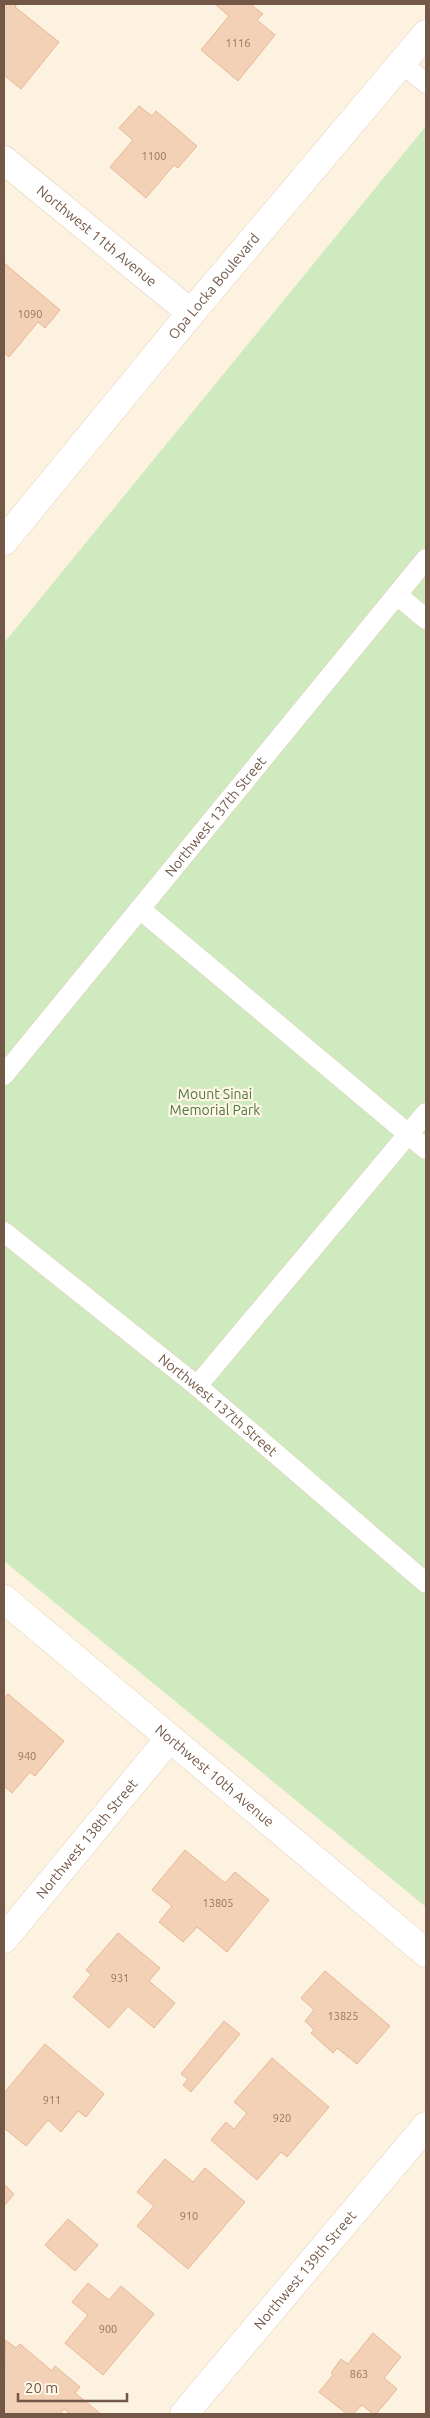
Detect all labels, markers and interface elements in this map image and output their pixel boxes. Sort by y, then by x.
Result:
house number: 1116 [226,37,250,49]
house number: 1100 [142,150,166,162]
street label: Northwest 11th Avenue [34,182,160,290]
street label: Opa Locka Boulevard [165,230,263,342]
house number: 1090 [18,308,42,320]
street label: Northwest 137th Street [162,753,269,880]
park label: Mount Sinai Memorial Park [170,1086,260,1118]
street label: Northwest 137th Street [155,1350,281,1460]
street label: Northwest 10th Avenue [152,1721,277,1830]
house number: 940 [18,1750,36,1762]
street label: Northwest 138th Street [33,1775,141,1902]
house number: 13805 [202,1897,234,1909]
house number: 931 [111,1972,129,1984]
house number: 13825 [327,2010,359,2022]
house number: 911 [43,2094,61,2106]
house number: 920 [273,2112,291,2124]
street label: Northwest 139th Street [251,2207,360,2333]
house number: 910 [180,2210,198,2222]
house number: 900 [99,2323,117,2335]
house number: 863 [350,2368,368,2380]
scale bar [18,2370,126,2402]
text: 20 m [25,2379,58,2396]

